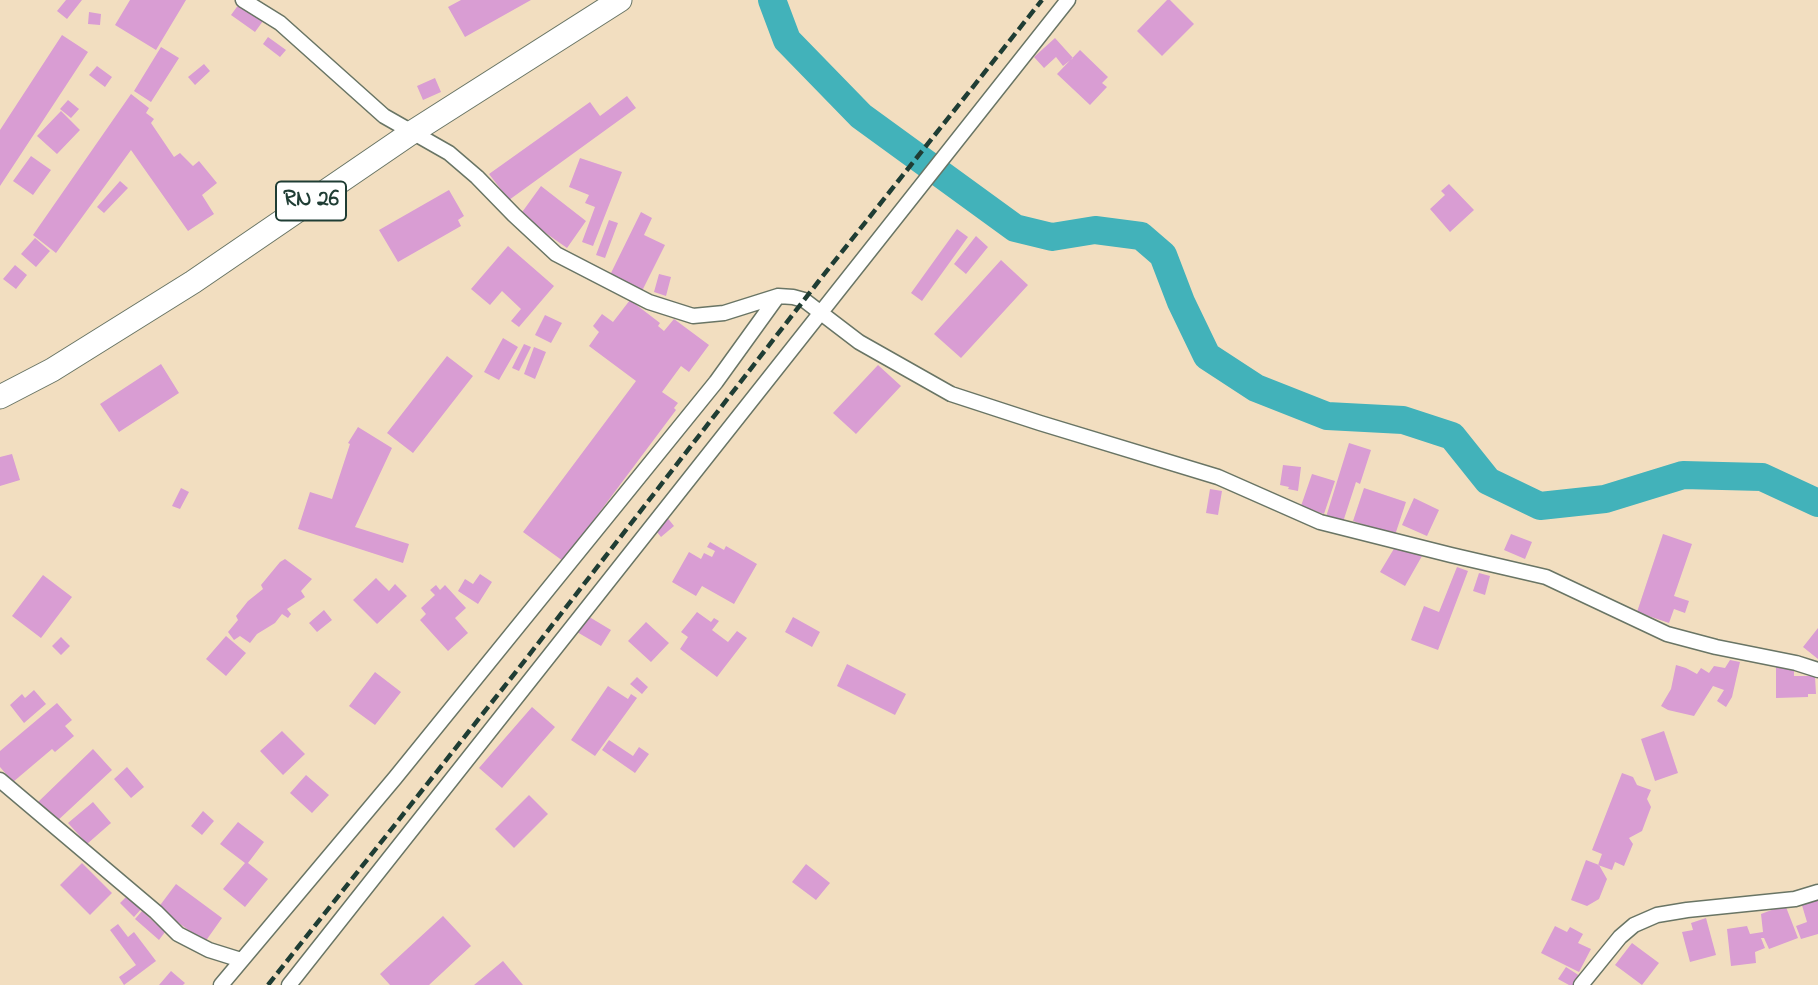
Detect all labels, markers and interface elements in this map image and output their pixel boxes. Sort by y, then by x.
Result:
road number: RN 26 [276,182,346,220]

